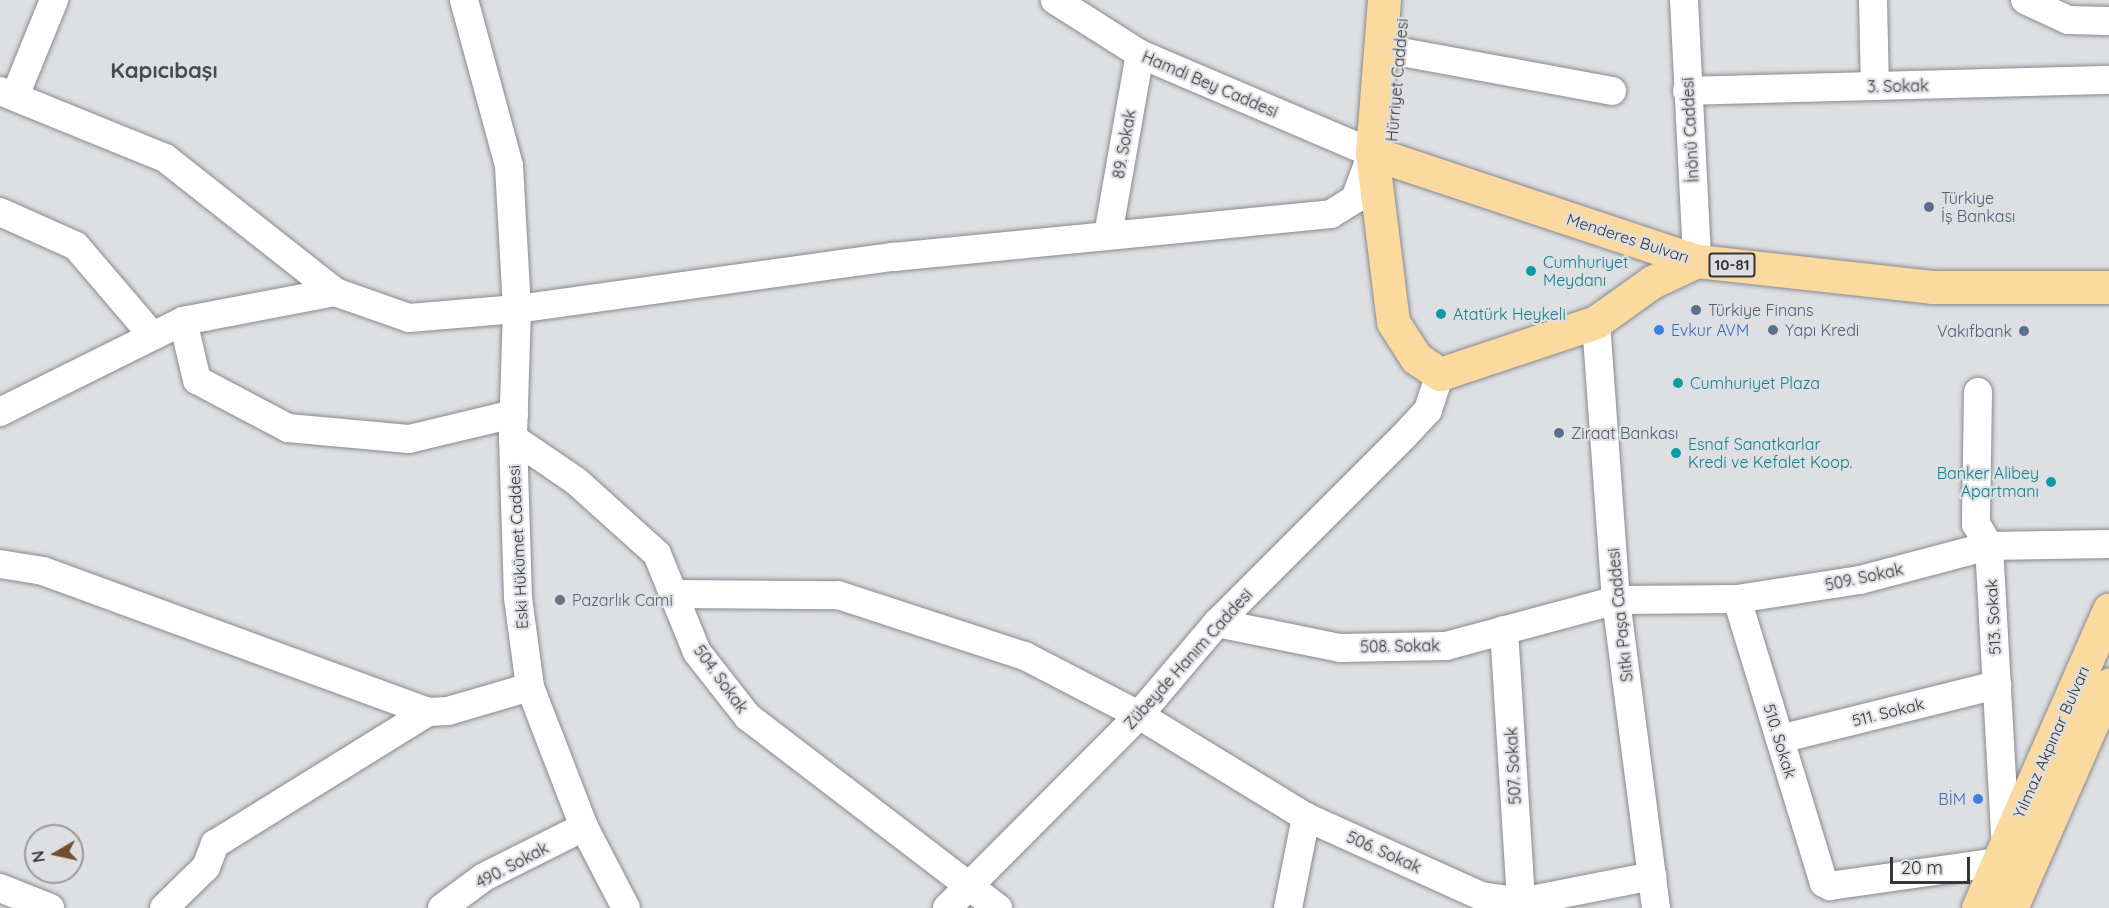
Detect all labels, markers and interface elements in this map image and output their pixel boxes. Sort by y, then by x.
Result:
street label: Hürriyet Caddesi [1382,18,1412,142]
street label: Hamdi Bey Caddesi [1139,47,1281,121]
district label: Kapıcıbaşı [110,58,218,84]
street label: 3. Sokak [1867,76,1929,96]
street label: İnönü Caddesi [1678,77,1702,183]
street label: 89. Sokak [1109,108,1139,180]
place label: Türkiye İş Bankası [1941,188,2015,226]
marker: Türkiye İş Bankası [1922,200,1936,214]
street label: Menderes Bulvarı [1564,209,1692,267]
place label: Cumhuriyet Meydanı [1543,252,1628,290]
road number: 10-81 [1708,253,1756,277]
marker: Cumhuriyet Meydanı [1524,264,1538,278]
place label: Türkiye Finans [1708,300,1814,320]
marker: Türkiye Finans [1689,303,1703,317]
place label: Atatürk Heykeli [1453,304,1566,324]
marker: Atatürk Heykeli [1434,307,1448,321]
place label: Evkur AVM [1671,320,1749,340]
place label: Yapı Kredi [1785,320,1859,340]
place label: Vakıfbank [1937,321,2012,341]
marker: Evkur AVM [1652,323,1666,337]
marker: Yapı Kredi [1766,323,1780,337]
marker: Vakıfbank [2017,324,2031,338]
place label: Cumhuriyet Plaza [1690,373,1820,393]
marker: Cumhuriyet Plaza [1671,376,1685,390]
place label: Ziraat Bankası [1571,423,1679,443]
marker: Ziraat Bankası [1552,426,1566,440]
place label: Esnaf Sanatkarlar Kredi ve Kefalet Koop. [1688,434,1852,472]
marker: Esnaf Sanatkarlar Kredi ve Kefalet Koop. [1669,446,1683,460]
place label: Banker Alibey Apartmanı [1937,463,2039,501]
street label: Eski Hükümet Caddesi [504,465,532,629]
marker: Banker Alibey Apartmanı [2044,475,2058,489]
street label: Sıtkı Paşa Caddesi [1603,547,1637,683]
street label: 509. Sokak [1823,559,1905,595]
street label: 513. Sokak [1981,579,2005,655]
street label: Zübeyde Hanım Caddesi [1120,585,1256,733]
place label: Pazarlık Cami [572,590,673,610]
marker: Pazarlık Cami [553,593,567,607]
street label: 508. Sokak [1360,636,1440,656]
street label: 504. Sokak [690,641,752,717]
street label: Yılmaz Akpınar Bulvarı [2009,663,2093,821]
street label: 511. Sokak [1850,694,1926,730]
street label: 510. Sokak [1760,701,1800,781]
street label: 507. Sokak [1501,727,1525,805]
place label: BİM [1938,789,1966,809]
marker: BİM [1971,792,1985,806]
north arrow [24,824,84,884]
street label: 506. Sokak [1344,827,1424,877]
street label: 490. Sokak [473,838,551,892]
scale bar [1893,845,1972,883]
text: N [27,849,49,864]
text: 20 m [1901,856,1943,879]

